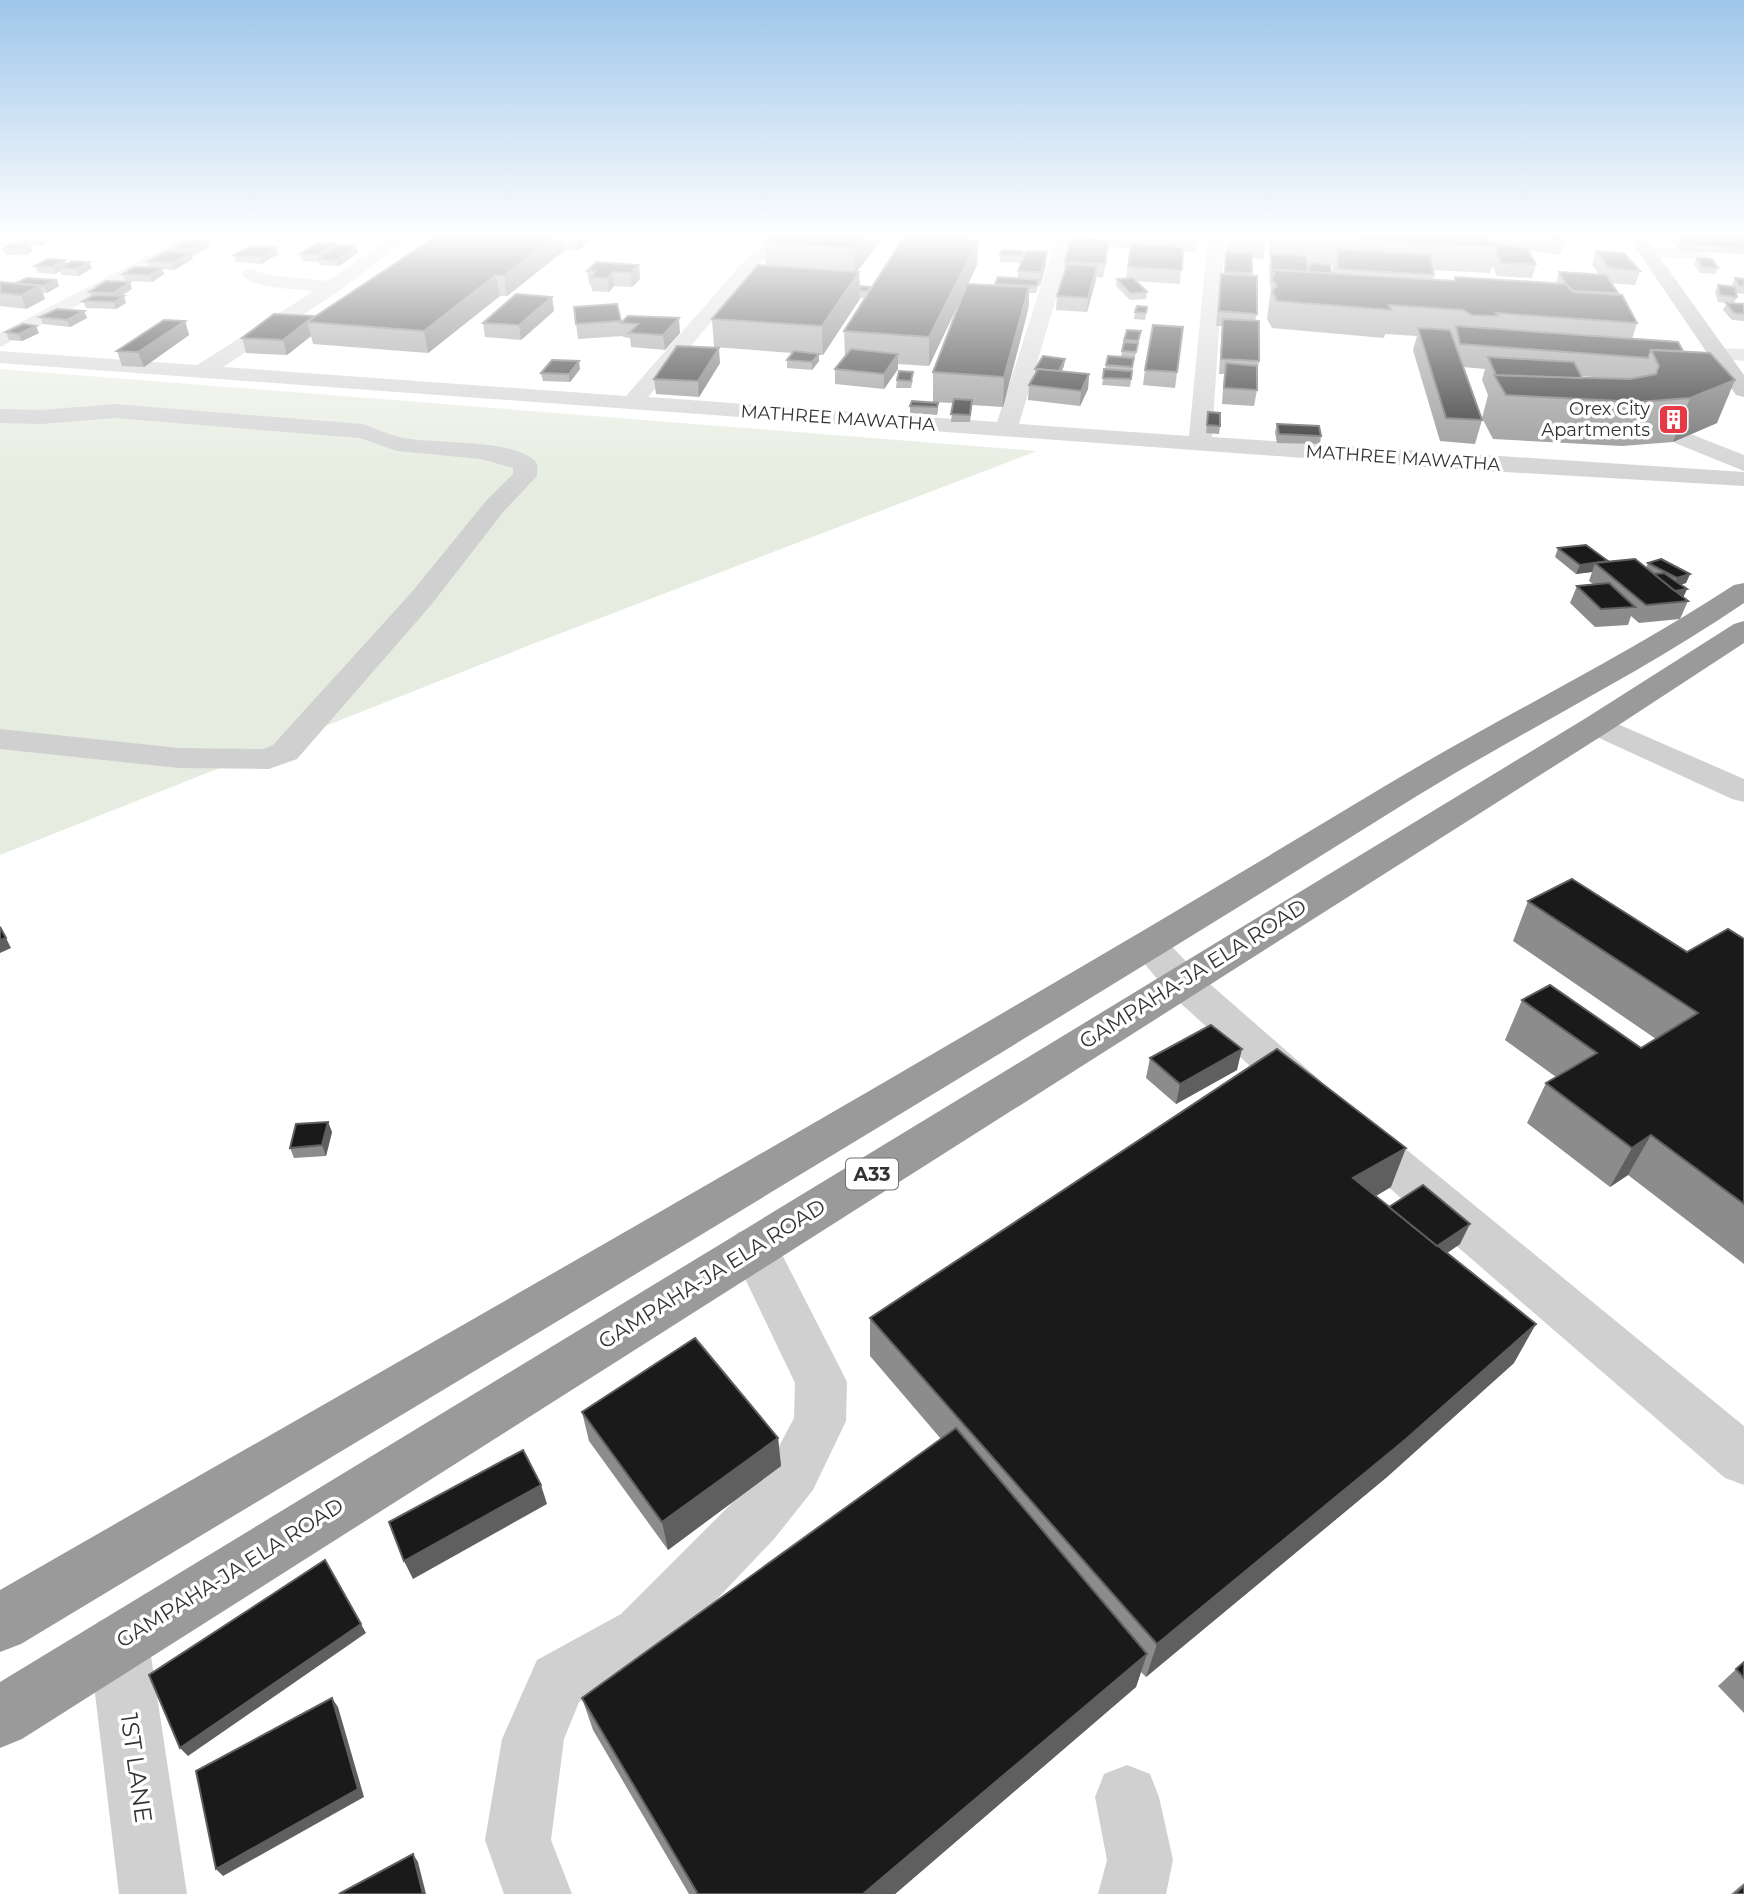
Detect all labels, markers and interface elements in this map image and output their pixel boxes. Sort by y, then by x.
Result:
place label: Orex City Apartments [1541,398,1650,441]
street label: MATHREE MAWATHA [740,400,936,436]
building icon: Orex City Apartments [1656,402,1690,436]
street label: MATHREE MAWATHA [1305,440,1501,476]
street label: GAMPAHA-JA ELA ROAD [1075,893,1311,1054]
road number: A33 [846,1158,898,1190]
street label: GAMPAHA-JA ELA ROAD [594,1193,830,1354]
street label: GAMPAHA-JA ELA ROAD [112,1492,348,1653]
street label: 1ST LANE [114,1711,159,1824]

